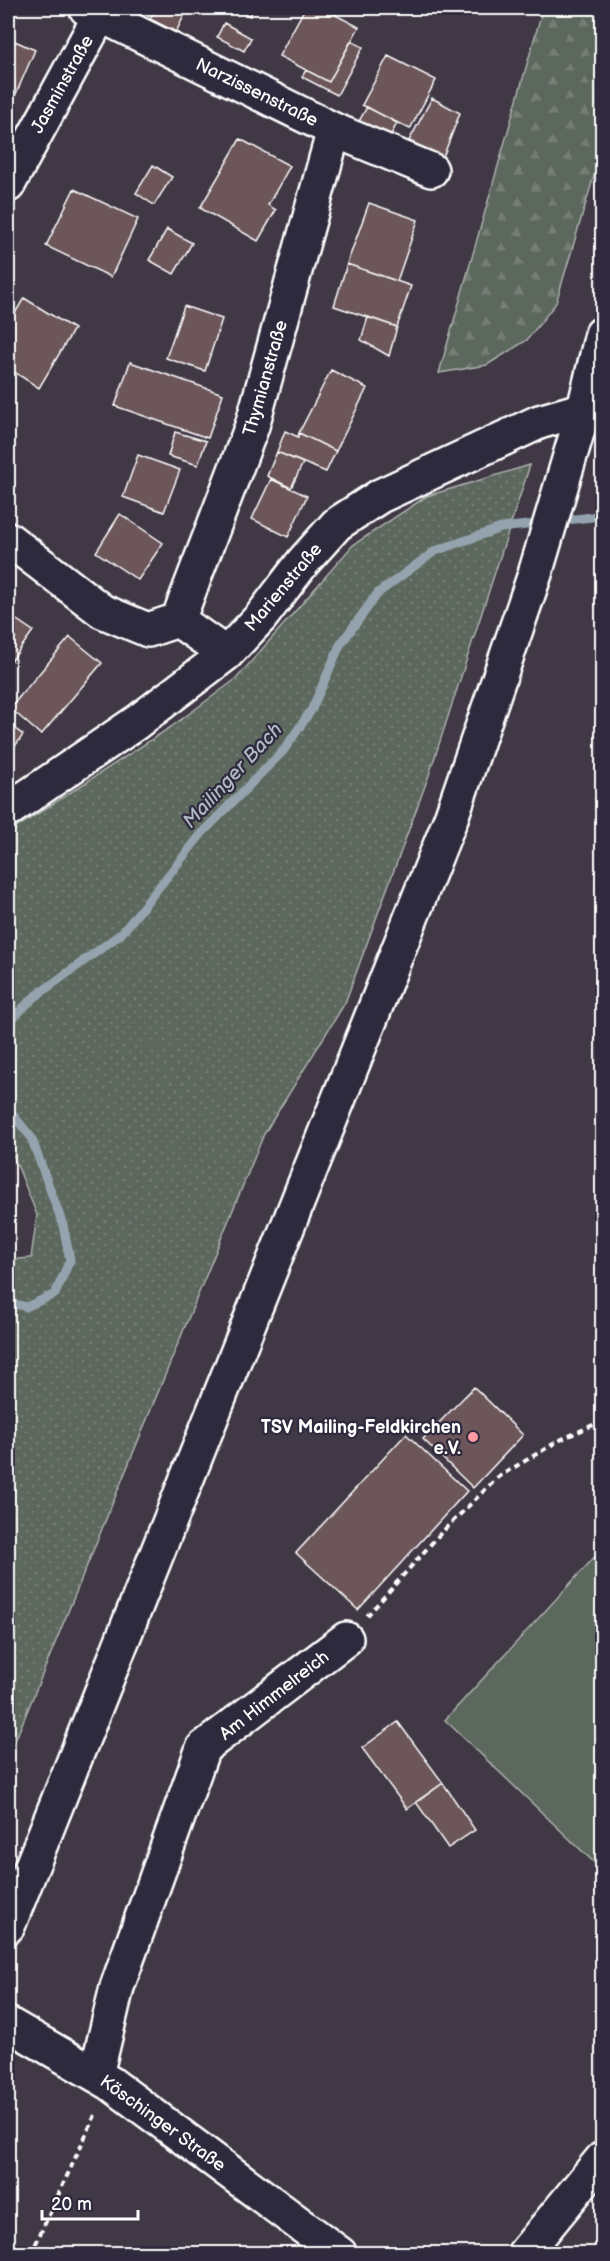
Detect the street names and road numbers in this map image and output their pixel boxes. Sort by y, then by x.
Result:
street label: Jasminstraße [27,31,98,137]
street label: Narzissenstraße [192,54,322,131]
street label: Thymianstraße [239,318,292,438]
street label: Marienstraße [240,539,327,636]
street label: Am Himmelreich [215,1646,333,1745]
street label: Köschinger Straße [96,2071,230,2176]

